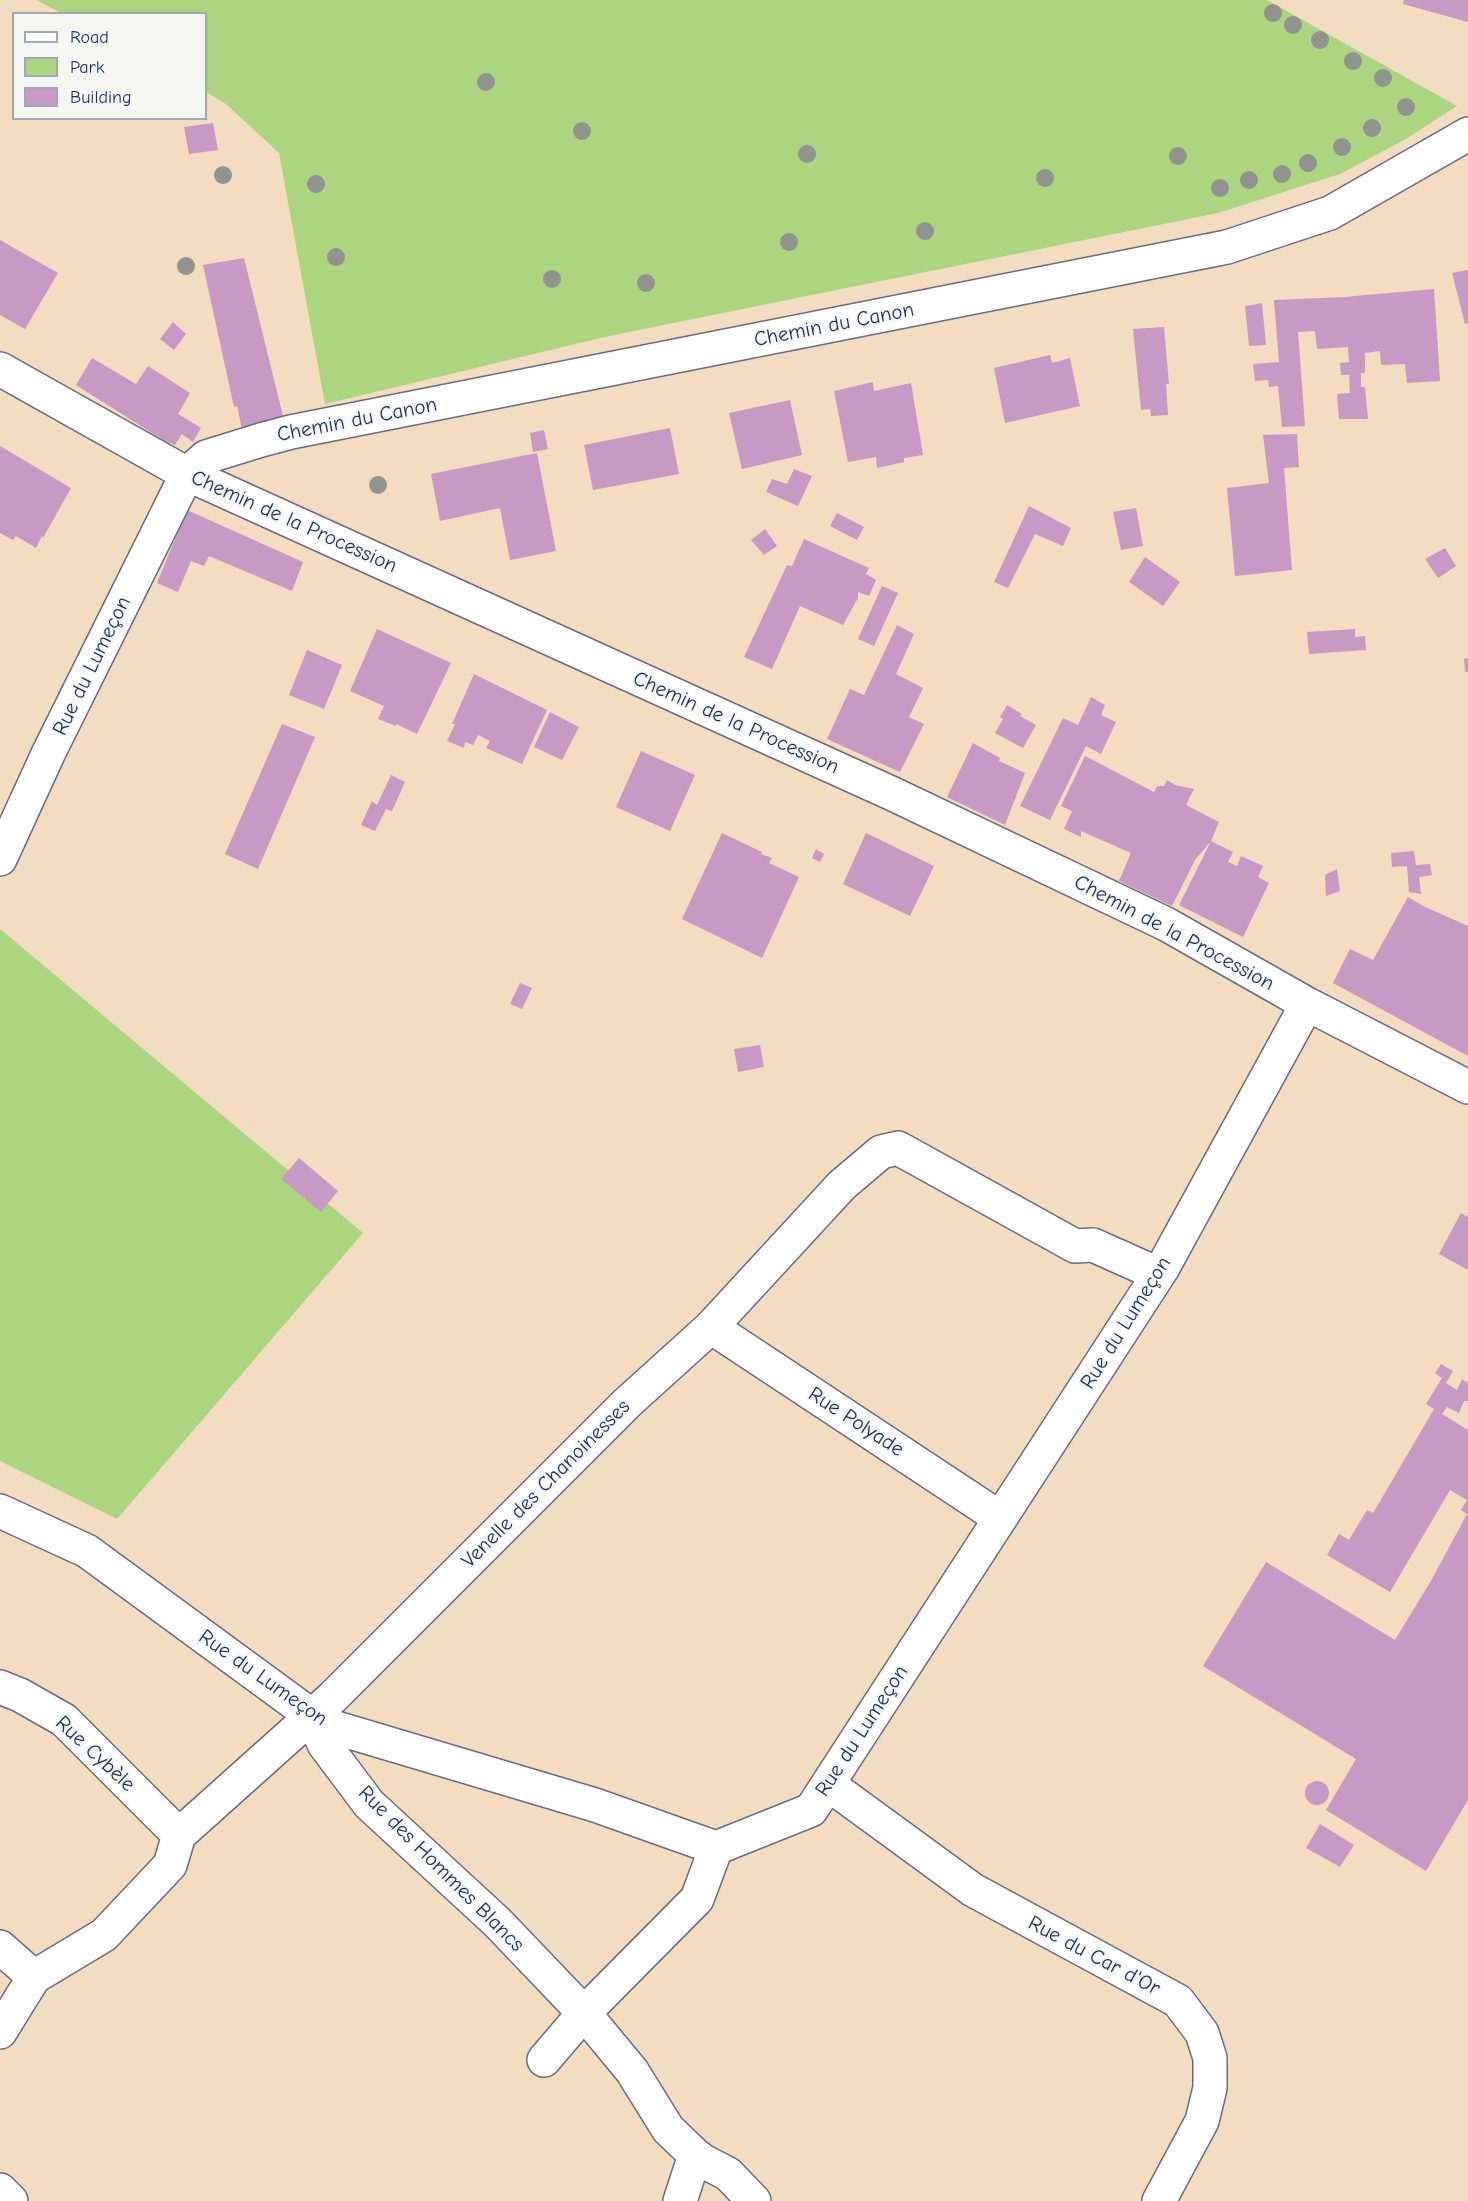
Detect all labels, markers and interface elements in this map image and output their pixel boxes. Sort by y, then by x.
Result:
legend [12,12,207,120]
text: Road [70,27,109,48]
text: Park [70,57,104,78]
text: Building [70,87,132,108]
street label: Chemin du Canon [752,297,916,353]
street label: Chemin du Canon [275,392,439,448]
street label: Chemin de la Procession [187,465,401,579]
street label: Rue du Lumeçon [47,592,137,740]
street label: Chemin de la Procession [629,666,843,780]
street label: Chemin de la Procession [1070,870,1278,996]
street label: Rue du Lumeçon [1075,1252,1177,1394]
street label: Rue Polyade [803,1382,909,1462]
street label: Venelle des Chanoinesses [456,1394,636,1574]
street label: Rue du Lumeçon [194,1624,332,1732]
street label: Rue du Lumeçon [810,1661,914,1801]
street label: Rue Cybèle [50,1711,140,1797]
street label: Rue des Hommes Blancs [353,1781,529,1957]
street label: Rue du Car d'Or [1024,1911,1164,2001]

